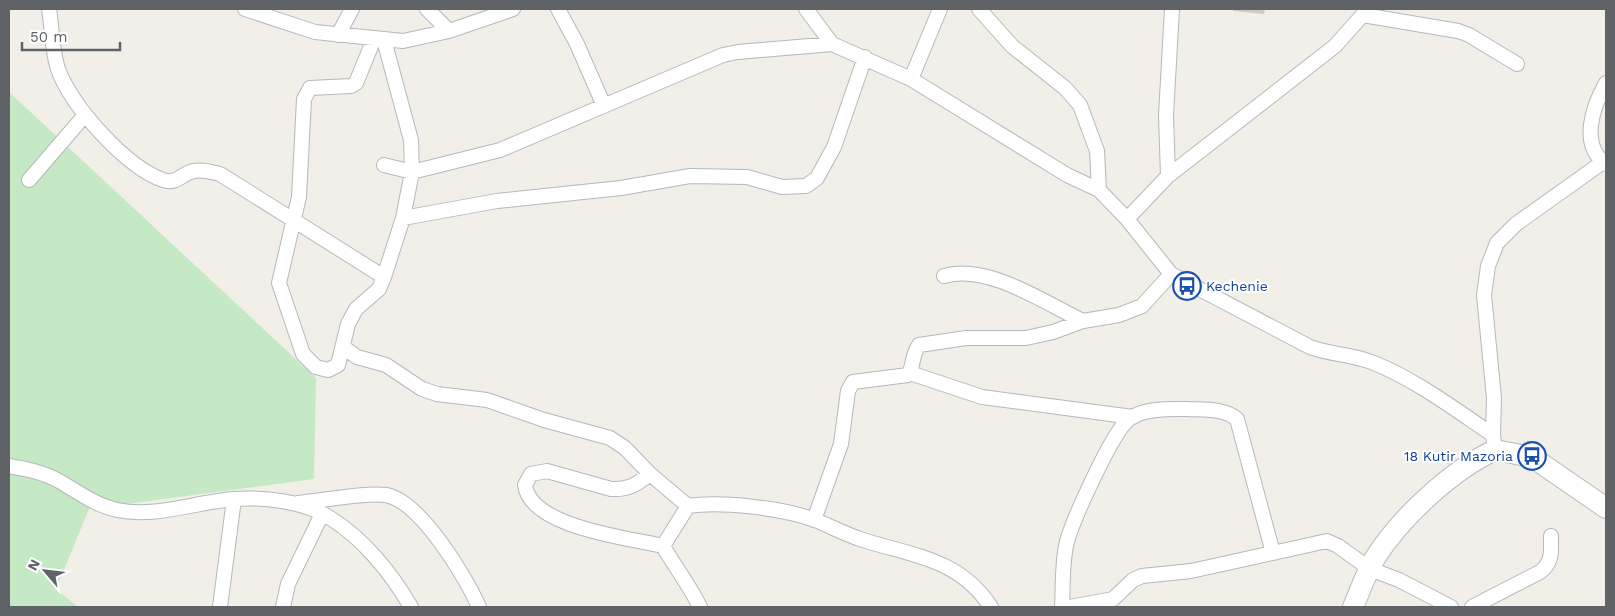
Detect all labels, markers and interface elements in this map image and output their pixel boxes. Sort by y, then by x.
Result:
scale bar [22,20,120,52]
text: 50 m [30,28,67,46]
bus stop icon: Kechenie [1172,271,1202,301]
place label: Kechenie [1206,278,1268,294]
bus stop icon: 18 Kutir Mazoria [1517,441,1547,471]
place label: 18 Kutir Mazoria [1404,448,1513,464]
north arrow [20,546,70,596]
text: N [24,557,43,573]

